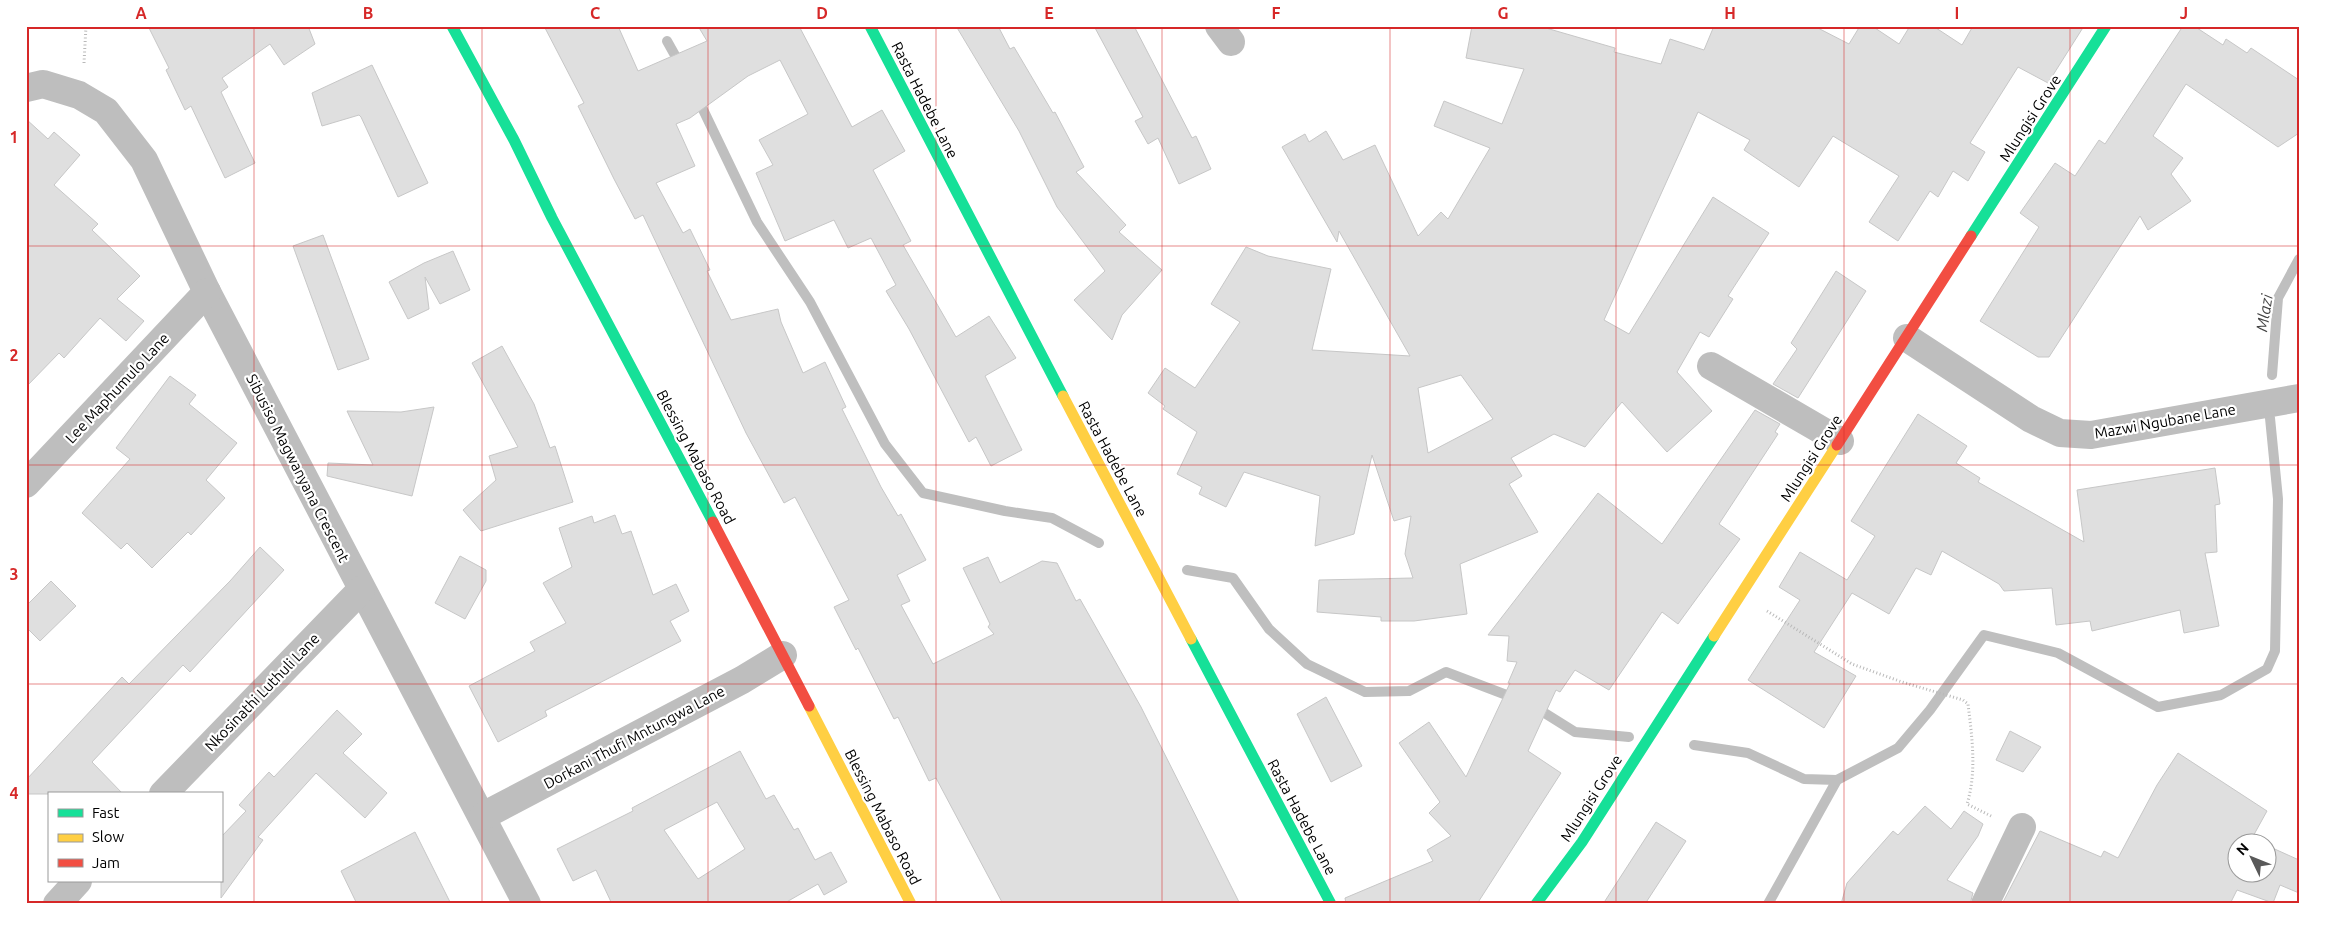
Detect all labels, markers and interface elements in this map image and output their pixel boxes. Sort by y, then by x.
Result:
text: A [135,4,147,22]
text: B [363,4,373,22]
text: C [590,4,600,22]
text: D [816,4,828,22]
text: E [1044,4,1054,22]
text: F [1272,4,1281,22]
text: G [1497,4,1509,22]
text: H [1724,4,1736,22]
text: I [1955,4,1959,22]
text: J [2180,4,2188,22]
street label: Rasta Hadebe Lane [888,39,962,161]
street label: Mlungisi Grove [1996,71,2064,165]
text: 1 [9,128,19,146]
water label: Mlazi [2252,292,2276,333]
street label: Lee Maphumulo Lane [62,329,172,447]
text: 2 [9,346,19,364]
street label: Sibusiso Magwanyana Crescent [243,371,353,565]
street label: Blessing Mabaso Road [653,387,739,527]
street label: Rasta Hadebe Lane [1075,398,1151,520]
street label: Mazwi Ngubane Lane [2093,400,2237,442]
street label: Mlungisi Grove [1777,411,1845,505]
text: 3 [9,565,19,583]
street label: Nkosinathi Luthuli Lane [201,630,323,754]
street label: Dorkani Thufi Mntungwa Lane [541,682,727,792]
street label: Blessing Mabaso Road [841,747,925,887]
street label: Mlungisi Grove [1557,751,1625,845]
street label: Rasta Hadebe Lane [1264,756,1340,878]
text: 4 [9,784,19,802]
legend [48,792,222,882]
text: Fast [92,804,120,821]
text: Slow [92,828,125,845]
north arrow [2228,832,2278,882]
text: N [2233,840,2252,858]
text: Jam [92,854,120,871]

